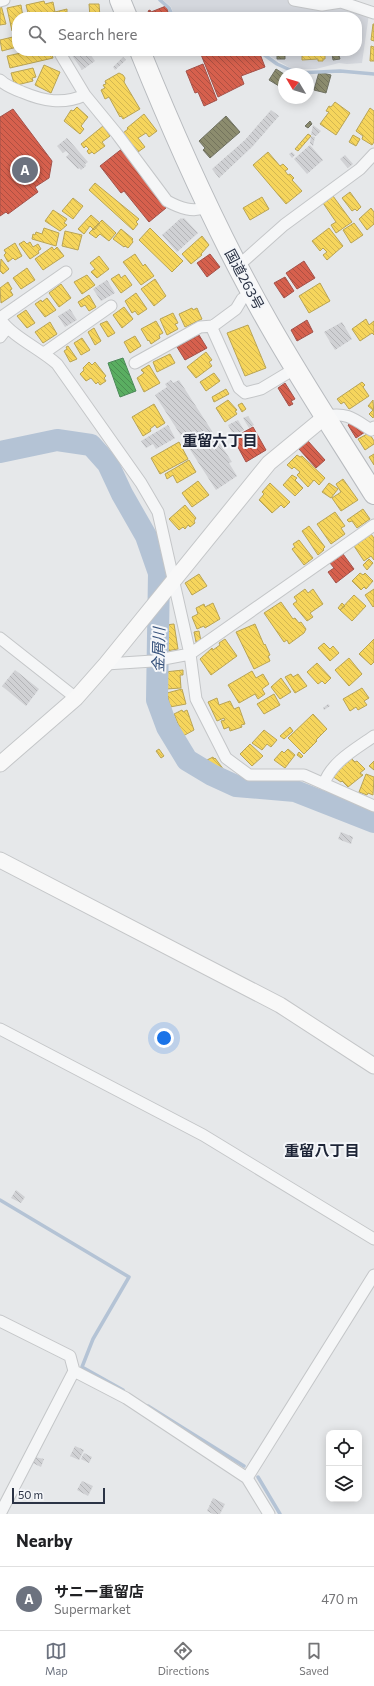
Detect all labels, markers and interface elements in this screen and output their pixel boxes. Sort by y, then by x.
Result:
search box [12,12,362,56]
icon: search [26,23,48,45]
text: Search here [58,25,137,43]
north arrow [278,68,314,104]
pin: A [12,155,38,185]
street label: 国道263号 [222,246,268,312]
district label: 重留六丁目 [182,431,258,449]
water label: 金屑川 [149,625,167,673]
your location [154,1028,174,1048]
district label: 重留八丁目 [284,1141,360,1159]
map controls [326,1430,362,1502]
button: locate [326,1430,362,1466]
button: layers [326,1466,362,1502]
scale bar [12,1486,105,1505]
text: 50 m [18,1488,43,1501]
text: Nearby [16,1530,73,1551]
text: サニー重留店 [54,1582,144,1600]
text: A [24,1591,34,1607]
text: 470 m [321,1591,358,1607]
text: Supermarket [54,1601,131,1617]
tab: Map [45,1640,68,1677]
tab: Directions [158,1640,209,1677]
tab: Saved [299,1640,329,1677]

